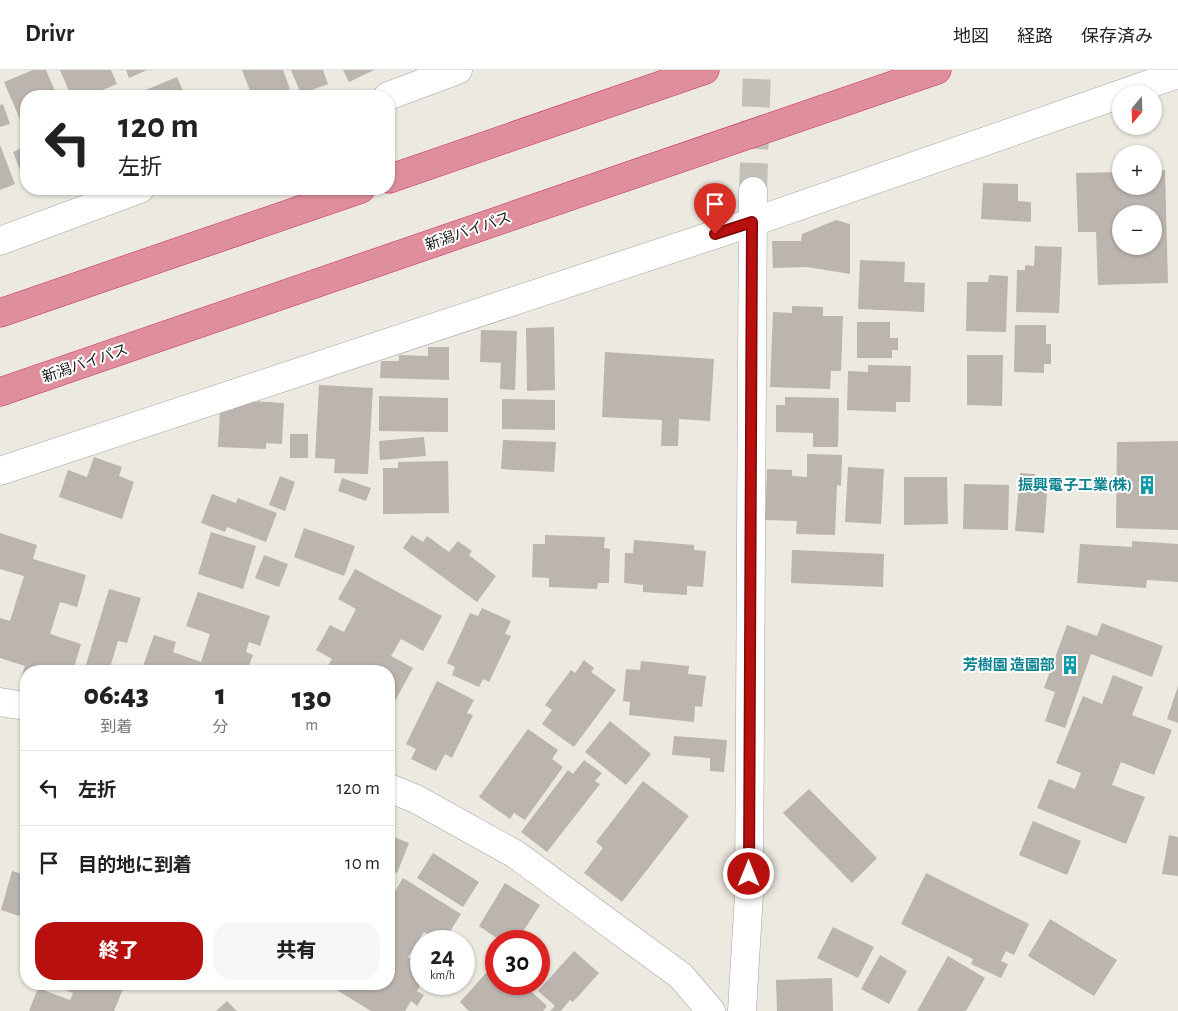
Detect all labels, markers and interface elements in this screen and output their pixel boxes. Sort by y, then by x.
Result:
text: Drivr [25,22,74,46]
text: 地図 [953,28,989,46]
text: 経路 [1017,28,1053,46]
text: 保存済み [1081,28,1153,46]
north arrow [1112,85,1162,135]
map controls [1112,85,1162,255]
text: 120 m [118,109,199,144]
icon: left [35,110,100,175]
button: + [1112,145,1162,195]
text: 左折 [118,156,162,178]
pin [694,183,736,234]
icon: arrive [701,190,729,218]
button: − [1112,205,1162,255]
street label: 新潟バイパス [423,209,513,253]
street label: 新潟バイパス [40,341,130,385]
building icon: 振興電子工業(株) [1136,474,1158,496]
place label: 振興電子工業(株) [1018,477,1132,493]
building icon: 芳樹園 造園部 [1059,654,1081,676]
place label: 芳樹園 造園部 [963,656,1055,673]
text: 06:43 [83,680,149,710]
text: 1 [215,680,226,710]
text: 130 [292,683,332,713]
text: m [305,717,318,733]
text: 到着 [100,719,132,735]
text: 分 [212,719,228,735]
icon: left [35,774,63,802]
text: 120 m [336,779,380,798]
text: 左折 [78,781,116,800]
position arrow [722,847,774,899]
icon: arrive [35,849,63,877]
text: 10 m [345,854,380,873]
text: 目的地に到着 [78,856,192,875]
button: 終了 [35,922,203,980]
button: 共有 [213,922,380,980]
speed limit sign: 30 [485,930,550,995]
text: 24 [430,944,455,969]
text: km/h [430,969,455,981]

